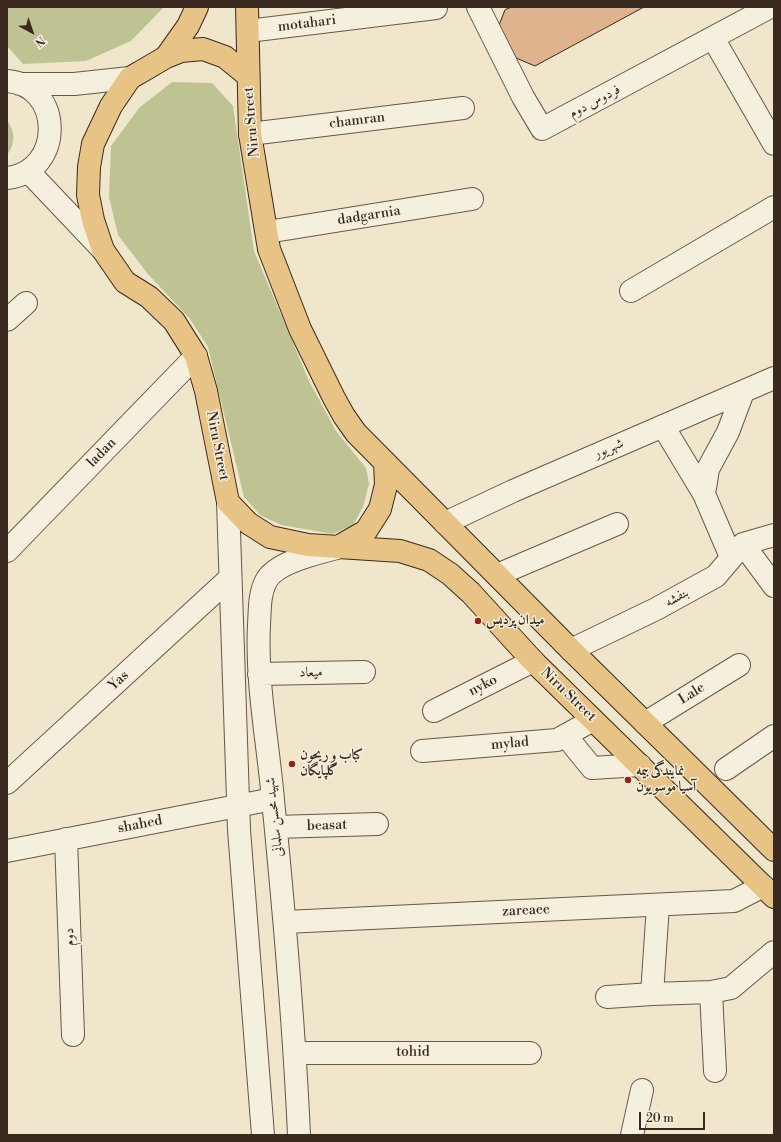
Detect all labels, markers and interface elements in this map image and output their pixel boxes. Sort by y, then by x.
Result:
north arrow [12,12,52,52]
street label: motahari [277,12,337,36]
text: N [32,33,48,49]
street label: فردوس دوم [566,81,624,123]
street label: Niru Street [241,86,263,158]
street label: chamran [328,109,386,133]
street label: dadgarnia [336,203,402,229]
street label: Niru Street [202,410,232,482]
street label: ladan [84,435,120,471]
street label: شهریور [592,435,626,463]
street label: بنفشه [662,585,692,611]
place label: میدان پردیس [486,613,544,629]
marker: میدان پردیس [473,616,483,626]
street label: میعاد [299,664,323,682]
street label: Niru Street [537,665,599,725]
street label: Yas [105,667,133,695]
street label: nyko [466,672,500,700]
street label: Lale [676,680,708,708]
street label: mylad [490,734,530,754]
place label: کباب و ریحون گلپایگان [300,748,363,780]
marker: کباب و ریحون گلپایگان [287,759,297,769]
place label: نمایندگی بیمه آسیا موسویون [636,764,696,796]
marker: نمایندگی بیمه آسیا موسویون [623,775,633,785]
street label: شهید محسن سلمانی [262,776,288,858]
street label: shahed [116,812,164,838]
street label: beasat [307,817,347,835]
street label: zareaee [502,901,550,921]
street label: دوم [61,928,79,946]
street label: tohid [396,1045,430,1061]
scale bar [641,1104,707,1130]
text: 20 m [646,1111,674,1126]

